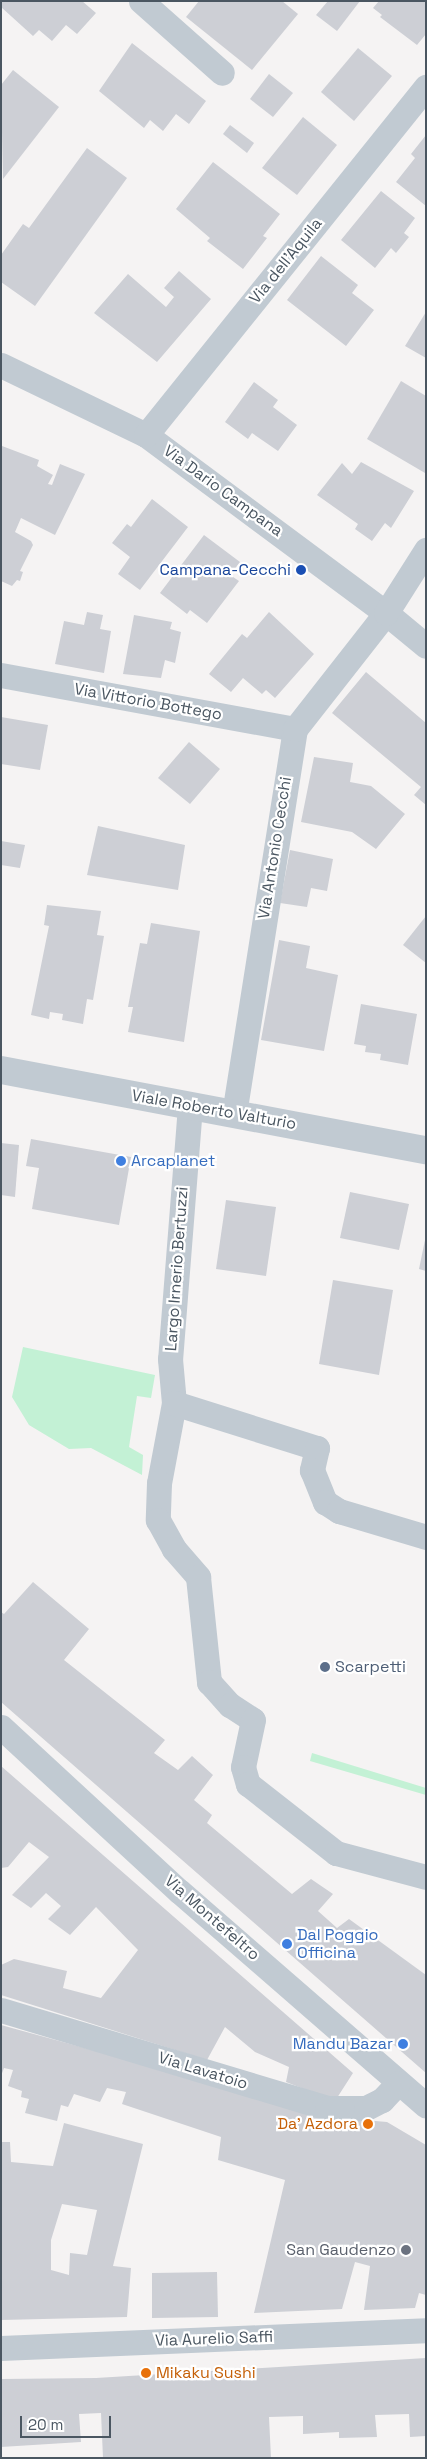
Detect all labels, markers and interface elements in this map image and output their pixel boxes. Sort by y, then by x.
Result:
street label: Via dell'Aquila [246,214,326,308]
street label: Via Dario Campana [160,441,286,541]
place label: Campana-Cecchi [160,560,291,580]
marker: Campana-Cecchi [295,564,307,576]
street label: Via Vittorio Bottego [73,680,223,724]
street label: Via Antonio Cecchi [254,775,296,921]
street label: Viale Roberto Valturio [130,1086,298,1134]
place label: Arcaplanet [131,1151,215,1171]
marker: Arcaplanet [115,1155,127,1167]
street label: Largo Irnerio Bertuzzi [162,1186,192,1352]
place label: Scarpetti [335,1657,406,1677]
marker: Scarpetti [319,1661,331,1673]
street label: Via Montefeltro [161,1871,263,1965]
place label: Dal Poggio Officina [297,1925,378,1963]
marker: Dal Poggio Officina [281,1938,293,1950]
place label: Mandu Bazar [293,2034,393,2054]
marker: Mandu Bazar [397,2038,409,2050]
street label: Via Lavatoio [156,2048,250,2094]
place label: Da' Azdora [277,2114,358,2134]
marker: Da' Azdora [362,2118,374,2130]
place label: San Gaudenzo [286,2240,396,2260]
marker: San Gaudenzo [400,2244,412,2256]
street label: Via Aurelio Saffi [155,2327,273,2351]
place label: Mikaku Sushi [156,2363,256,2383]
marker: Mikaku Sushi [140,2367,152,2379]
scale bar [22,2406,114,2438]
text: 20 m [28,2415,63,2434]

